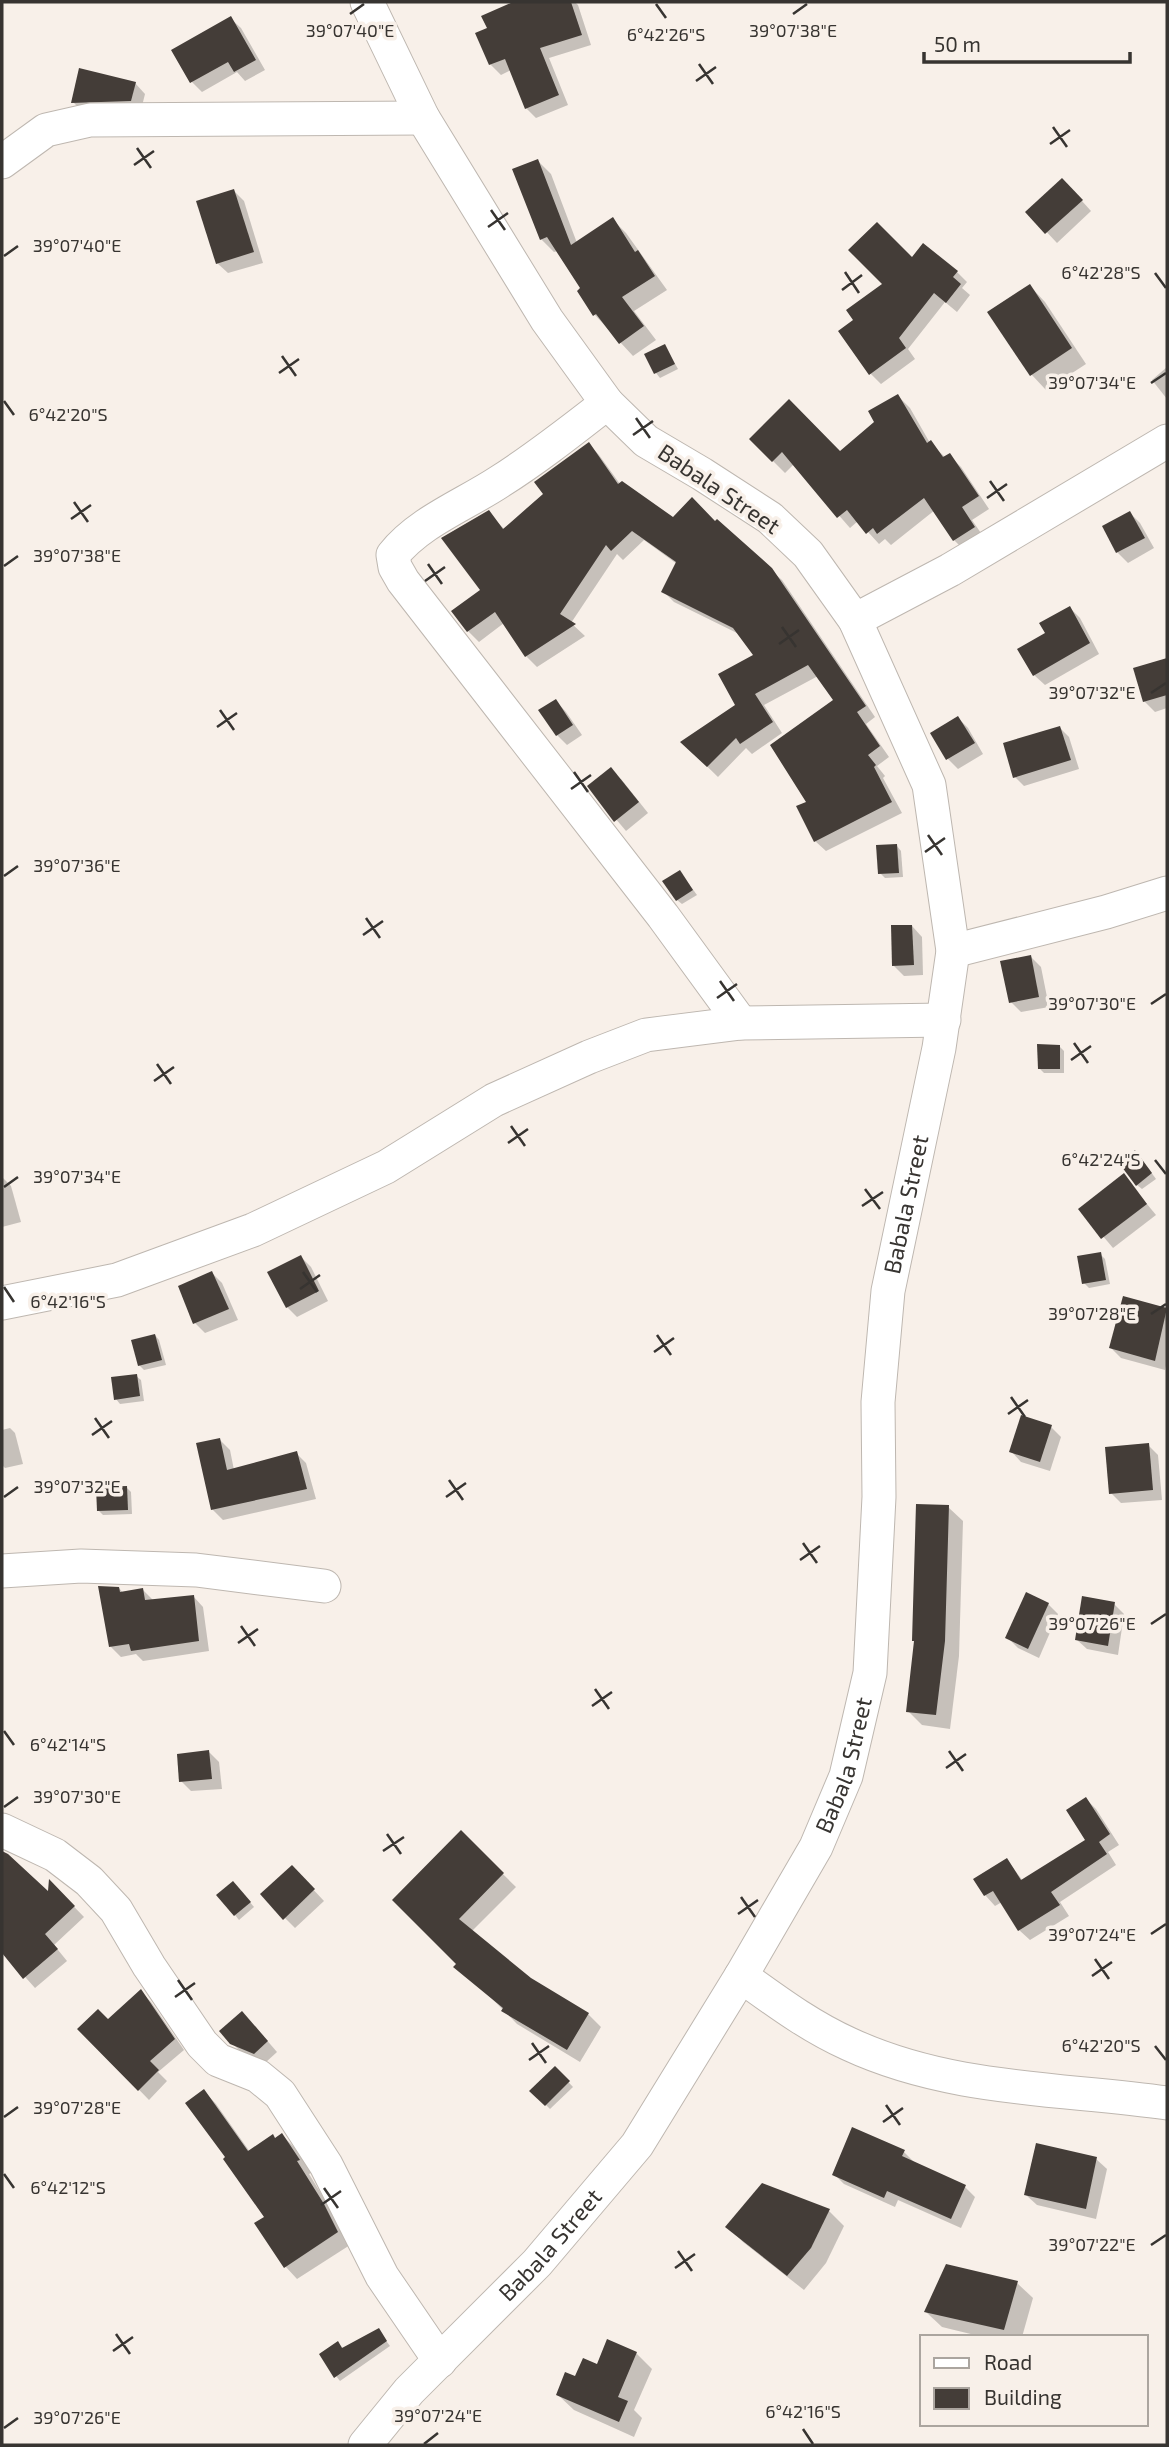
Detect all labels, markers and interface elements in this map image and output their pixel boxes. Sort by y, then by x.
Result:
text: 39°07'40"E [306,19,394,41]
text: 39°07'38"E [749,19,837,41]
scale bar [924,21,1130,65]
text: 6°42'26"S [627,23,705,45]
text: 50 m [934,31,981,56]
text: 39°07'40"E [33,234,121,256]
text: 6°42'28"S [1061,261,1141,283]
text: 39°07'34"E [1048,371,1136,393]
text: 6°42'20"S [28,403,108,425]
street label: Babala Street [653,437,786,539]
text: 39°07'38"E [33,544,121,566]
text: 39°07'32"E [1048,681,1136,703]
text: 39°07'36"E [33,854,121,876]
text: 39°07'30"E [1048,992,1136,1014]
street label: Babala Street [877,1132,933,1276]
text: 6°42'24"S [1061,1148,1141,1170]
text: 39°07'34"E [33,1165,121,1187]
text: 6°42'16"S [30,1290,106,1312]
text: 39°07'28"E [1048,1302,1136,1324]
text: 39°07'32"E [33,1475,121,1497]
text: 39°07'26"E [1048,1612,1136,1634]
street label: Babala Street [809,1694,877,1837]
text: 6°42'14"S [30,1733,106,1755]
text: 39°07'30"E [33,1785,121,1807]
text: 39°07'24"E [1048,1923,1136,1945]
text: 6°42'20"S [1061,2034,1141,2056]
text: 39°07'28"E [33,2096,121,2118]
text: 6°42'12"S [30,2176,106,2198]
street label: Babala Street [492,2182,607,2306]
text: 39°07'22"E [1048,2233,1136,2255]
legend [920,2335,1148,2426]
text: Road [984,2349,1032,2374]
text: Building [984,2384,1062,2409]
text: 6°42'16"S [765,2400,841,2422]
text: 39°07'24"E [394,2404,482,2426]
text: 39°07'26"E [33,2406,121,2428]

